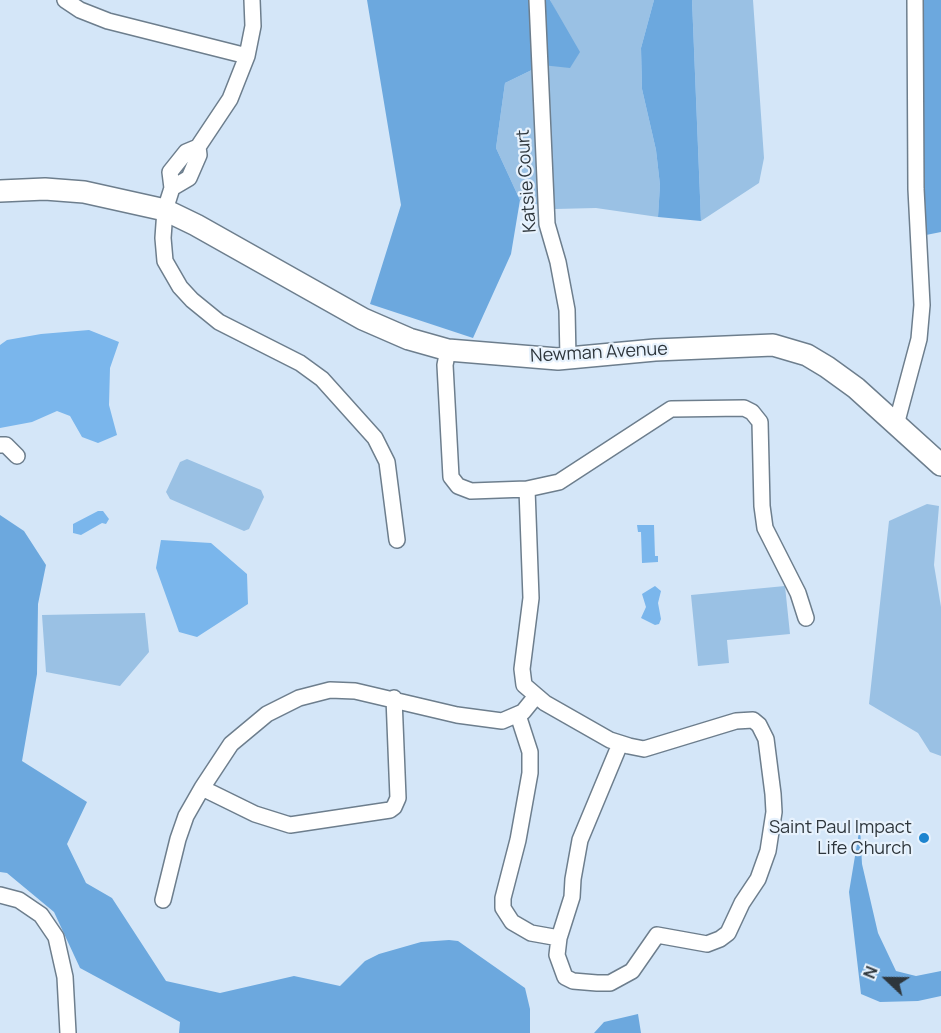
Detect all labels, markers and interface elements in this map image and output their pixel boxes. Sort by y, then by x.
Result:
street label: Katsie Court [513,129,541,233]
street label: Newman Avenue [530,339,668,367]
place label: Saint Paul Impact Life Church [769,817,912,860]
marker: Saint Paul Impact Life Church [917,831,931,845]
north arrow [857,949,917,1009]
text: N [858,963,883,982]

